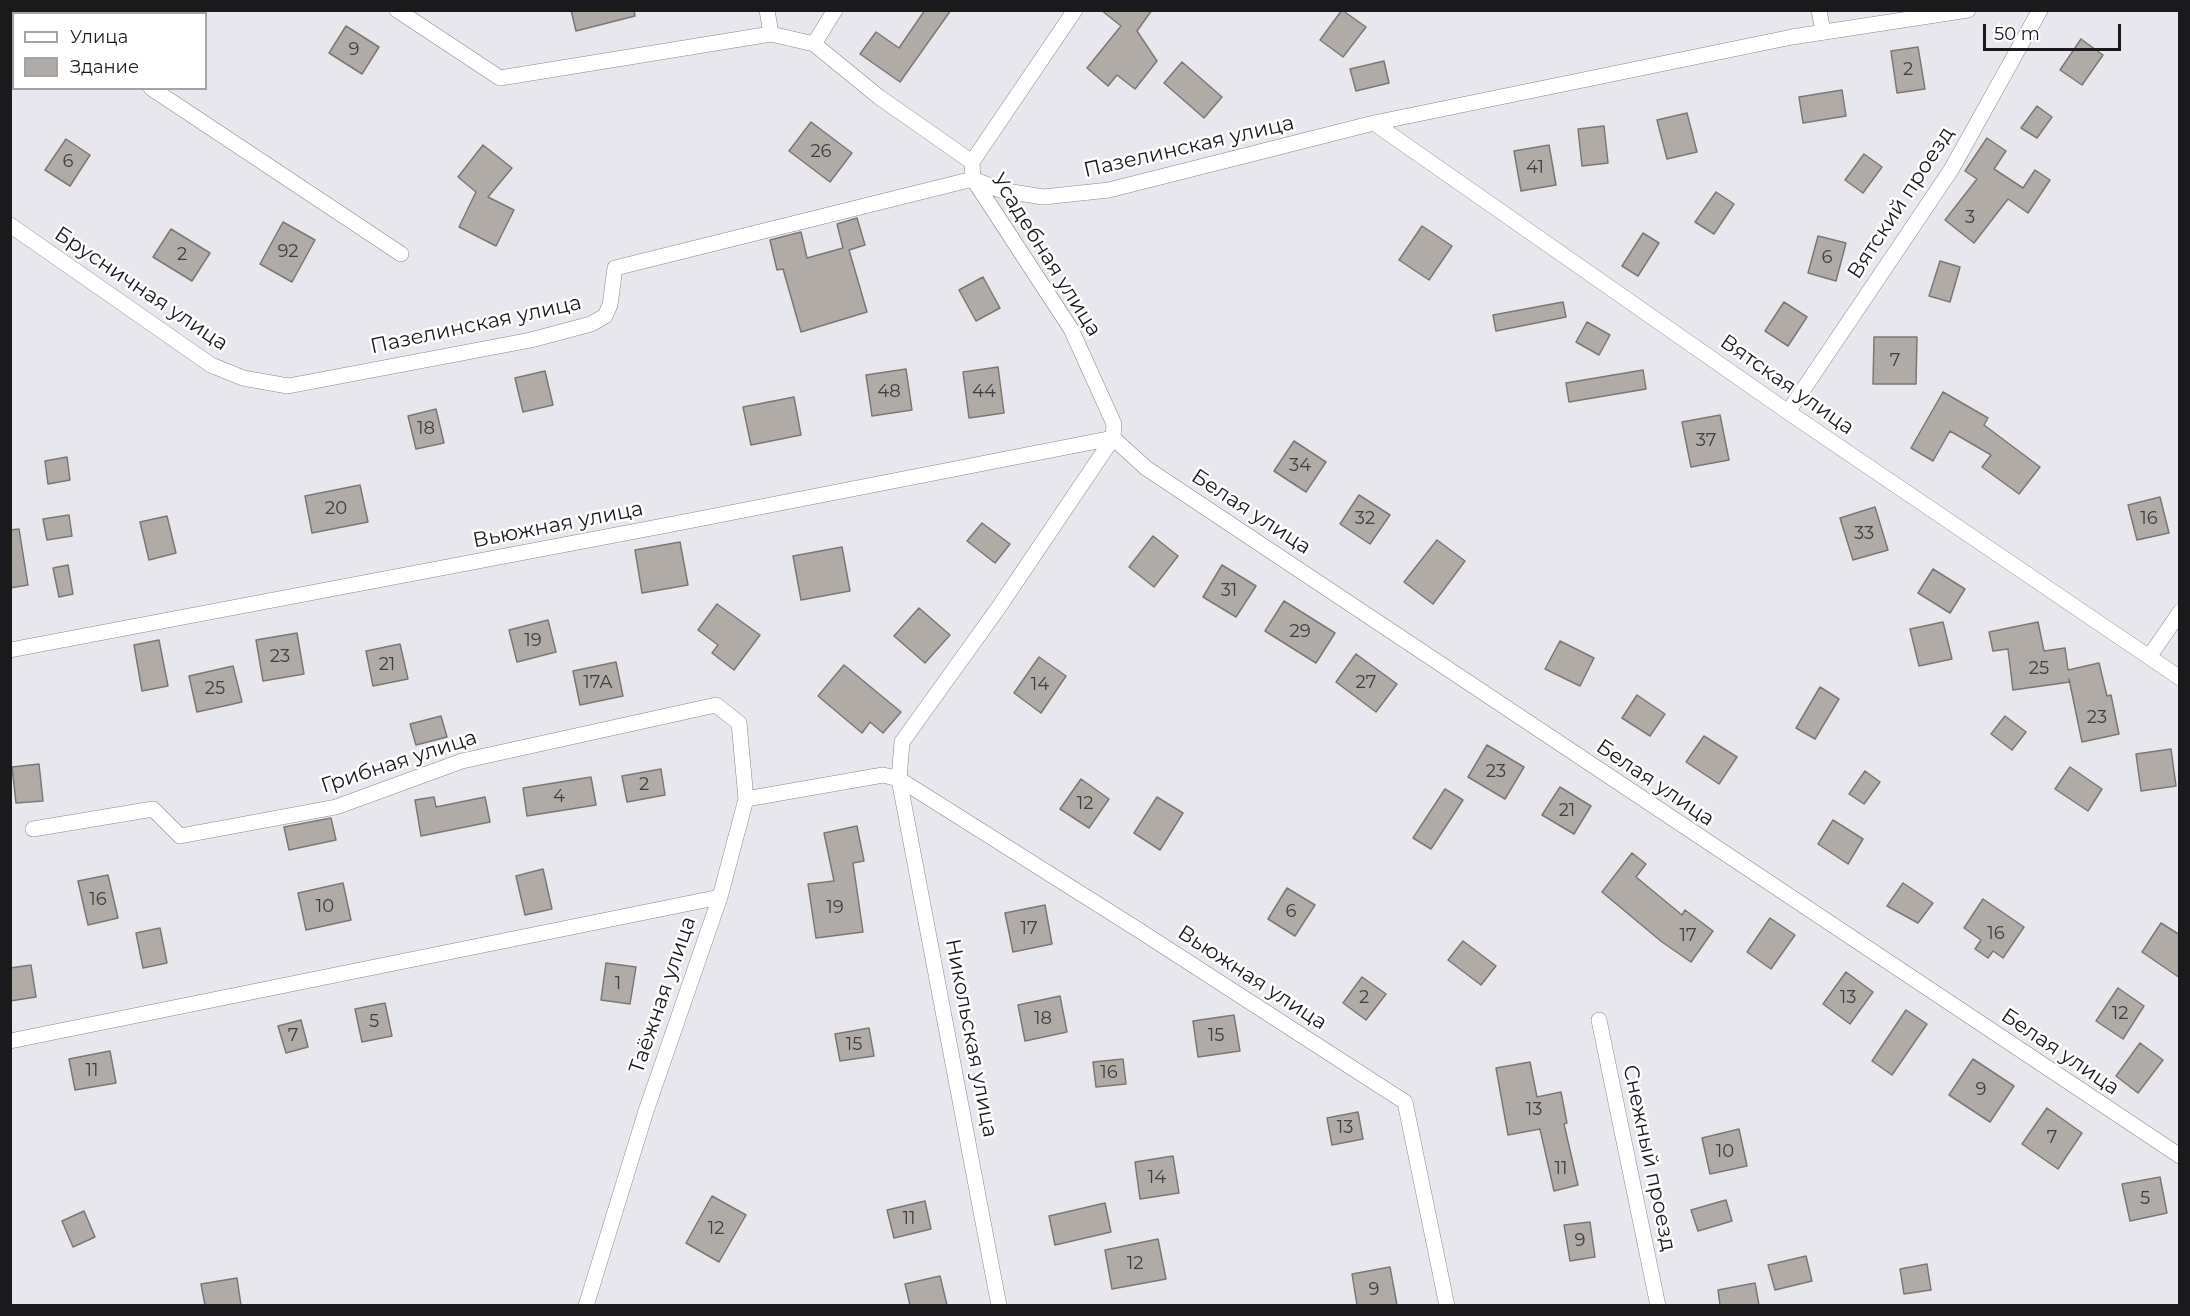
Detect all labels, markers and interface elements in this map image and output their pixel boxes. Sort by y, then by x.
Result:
legend [12,12,207,90]
scale bar [1986,12,2124,50]
text: 50 m [1994,23,2040,45]
text: Улица [70,26,128,48]
house number: 9 [349,39,359,61]
text: Здание [70,56,139,78]
house number: 2 [1903,59,1913,81]
street label: Пазелинская улица [1081,111,1297,183]
street label: Вятский проезд [1842,122,1960,284]
house number: 26 [810,141,832,163]
house number: 6 [63,151,73,173]
house number: 41 [1526,157,1544,179]
street label: Усадебная улица [986,169,1106,341]
house number: 3 [1965,207,1975,229]
street label: Брусничная улица [49,222,233,356]
house number: 92 [277,241,299,263]
house number: 2 [177,244,187,266]
house number: 6 [1822,247,1832,269]
street label: Пазелинская улица [368,290,584,360]
street label: Вятская улица [1715,329,1859,441]
house number: 7 [1890,350,1900,372]
house number: 48 [877,381,901,403]
house number: 44 [972,381,996,403]
house number: 18 [417,418,435,440]
house number: 37 [1696,430,1716,452]
house number: 34 [1289,455,1311,477]
street label: Белая улица [1187,464,1315,560]
street label: Вьюжная улица [471,496,645,554]
house number: 20 [325,498,347,520]
house number: 32 [1355,508,1375,530]
house number: 16 [2140,508,2158,530]
house number: 33 [1854,523,1874,545]
house number: 31 [1221,580,1237,602]
house number: 29 [1289,621,1311,643]
house number: 19 [524,630,542,652]
house number: 23 [270,646,290,668]
house number: 21 [379,654,395,676]
house number: 25 [2029,658,2049,680]
house number: 17А [583,672,613,694]
house number: 27 [1356,672,1376,694]
house number: 14 [1031,674,1049,696]
house number: 25 [205,678,225,700]
house number: 23 [2087,707,2107,729]
street label: Грибная улица [318,725,480,799]
street label: Белая улица [1591,734,1719,832]
house number: 23 [1486,761,1506,783]
house number: 2 [639,774,649,796]
house number: 4 [553,786,565,808]
house number: 12 [1077,793,1093,815]
house number: 21 [1559,800,1575,822]
house number: 16 [89,889,107,911]
house number: 10 [316,896,334,918]
house number: 19 [826,897,844,919]
house number: 6 [1286,901,1296,923]
street label: Таёжная улица [624,913,702,1077]
house number: 17 [1020,918,1038,940]
street label: Вьюжная улица [1173,920,1331,1036]
house number: 16 [1987,923,2005,945]
house number: 17 [1679,925,1697,947]
street label: Никольская улица [939,937,1003,1139]
house number: 1 [615,973,621,995]
house number: 2 [1359,987,1369,1009]
house number: 13 [1840,987,1856,1009]
street label: Белая улица [1996,1003,2124,1101]
house number: 12 [2112,1003,2128,1025]
house number: 18 [1034,1008,1052,1030]
house number: 5 [369,1011,379,1033]
house number: 7 [288,1025,298,1047]
house number: 15 [1208,1025,1224,1047]
house number: 15 [846,1034,862,1056]
house number: 11 [86,1060,98,1082]
house number: 16 [1100,1062,1118,1084]
street label: Снежный проезд [1617,1063,1681,1253]
house number: 9 [1976,1079,1986,1101]
house number: 13 [1526,1099,1542,1121]
house number: 13 [1337,1117,1353,1139]
house number: 7 [2047,1127,2057,1149]
house number: 10 [1716,1141,1734,1163]
house number: 11 [1555,1158,1567,1180]
house number: 14 [1148,1167,1166,1189]
house number: 5 [2140,1188,2150,1210]
house number: 11 [903,1208,915,1230]
house number: 12 [708,1218,724,1240]
house number: 9 [1575,1230,1585,1252]
house number: 12 [1127,1253,1143,1275]
house number: 9 [1369,1279,1379,1301]

